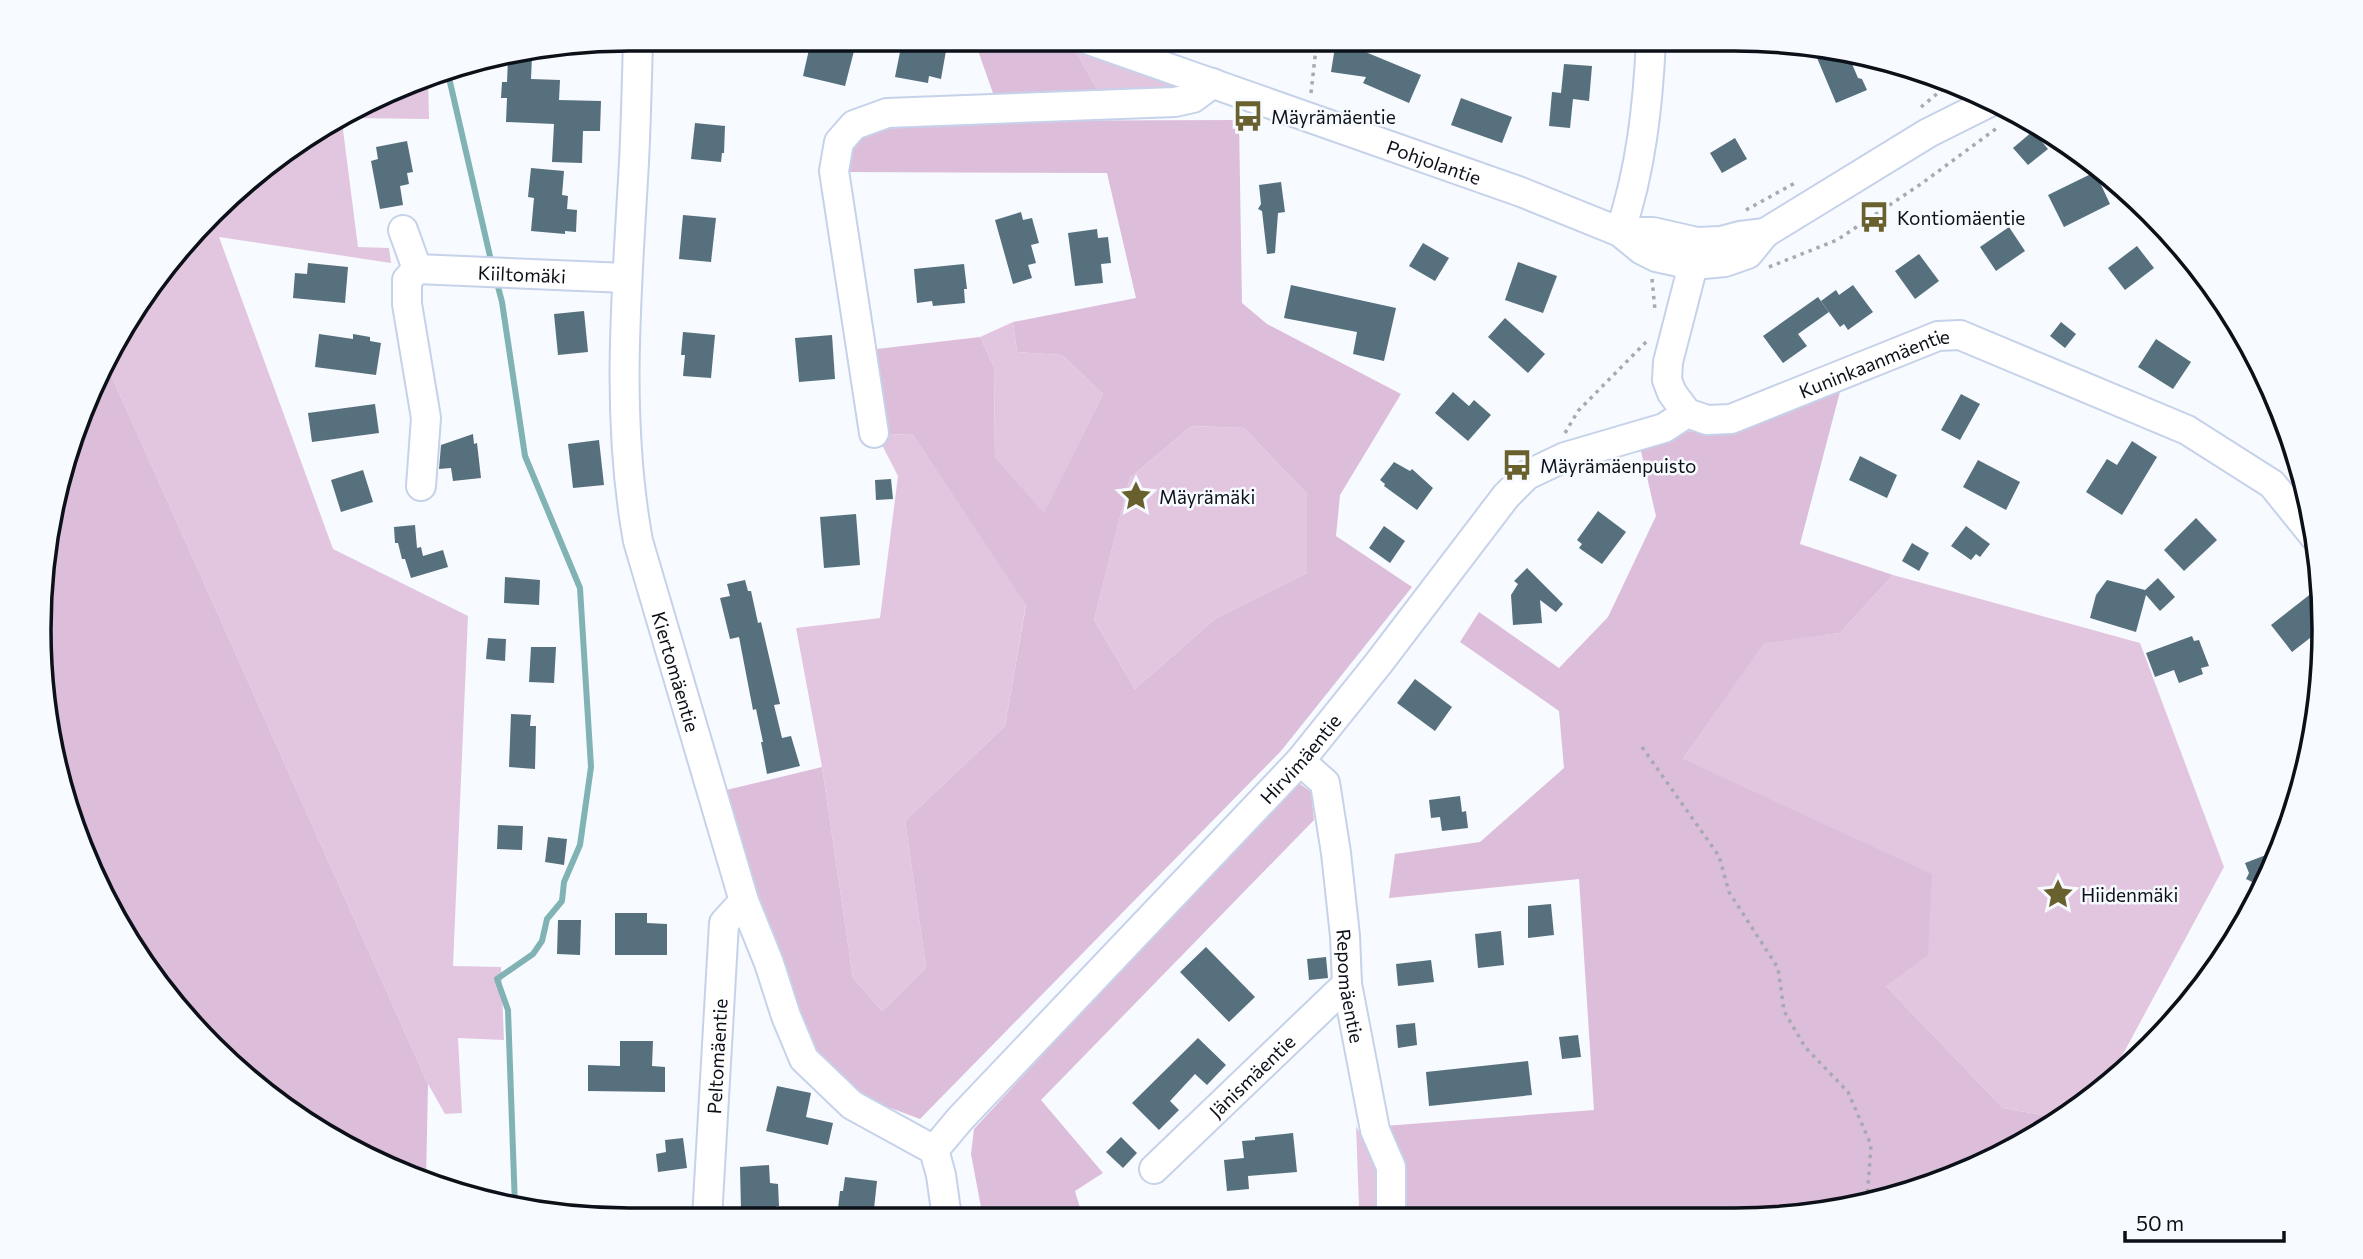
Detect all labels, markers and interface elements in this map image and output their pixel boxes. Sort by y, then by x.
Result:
bus stop icon: Mäyrämäentie [1231,99,1265,133]
place label: Mäyrämäentie [1271,105,1396,128]
street label: Pohjolantie [1384,134,1484,189]
bus stop icon: Kontiomäentie [1857,200,1891,234]
place label: Kontiomäentie [1897,206,2025,229]
street label: Kiiltomäki [477,260,566,287]
street label: Kuninkaanmäentie [1795,324,1950,402]
bus stop icon: Mäyrämäenpuisto [1500,448,1534,482]
place label: Mäyrämäenpuisto [1540,454,1696,477]
place icon: Mäyrämäki [1119,479,1153,513]
place label: Mäyrämäki [1159,485,1255,508]
street label: Kiertomäentie [648,609,705,734]
street label: Hirvimäentie [1255,709,1345,808]
place icon: Hiidenmäki [2041,877,2075,911]
place label: Hiidenmäki [2081,883,2179,906]
street label: Repomäentie [1333,928,1370,1045]
street label: Peltomäentie [702,998,731,1115]
street label: Jänismäentie [1204,1029,1299,1122]
scale bar [2125,1200,2284,1244]
text: 50 m [2136,1210,2184,1235]

